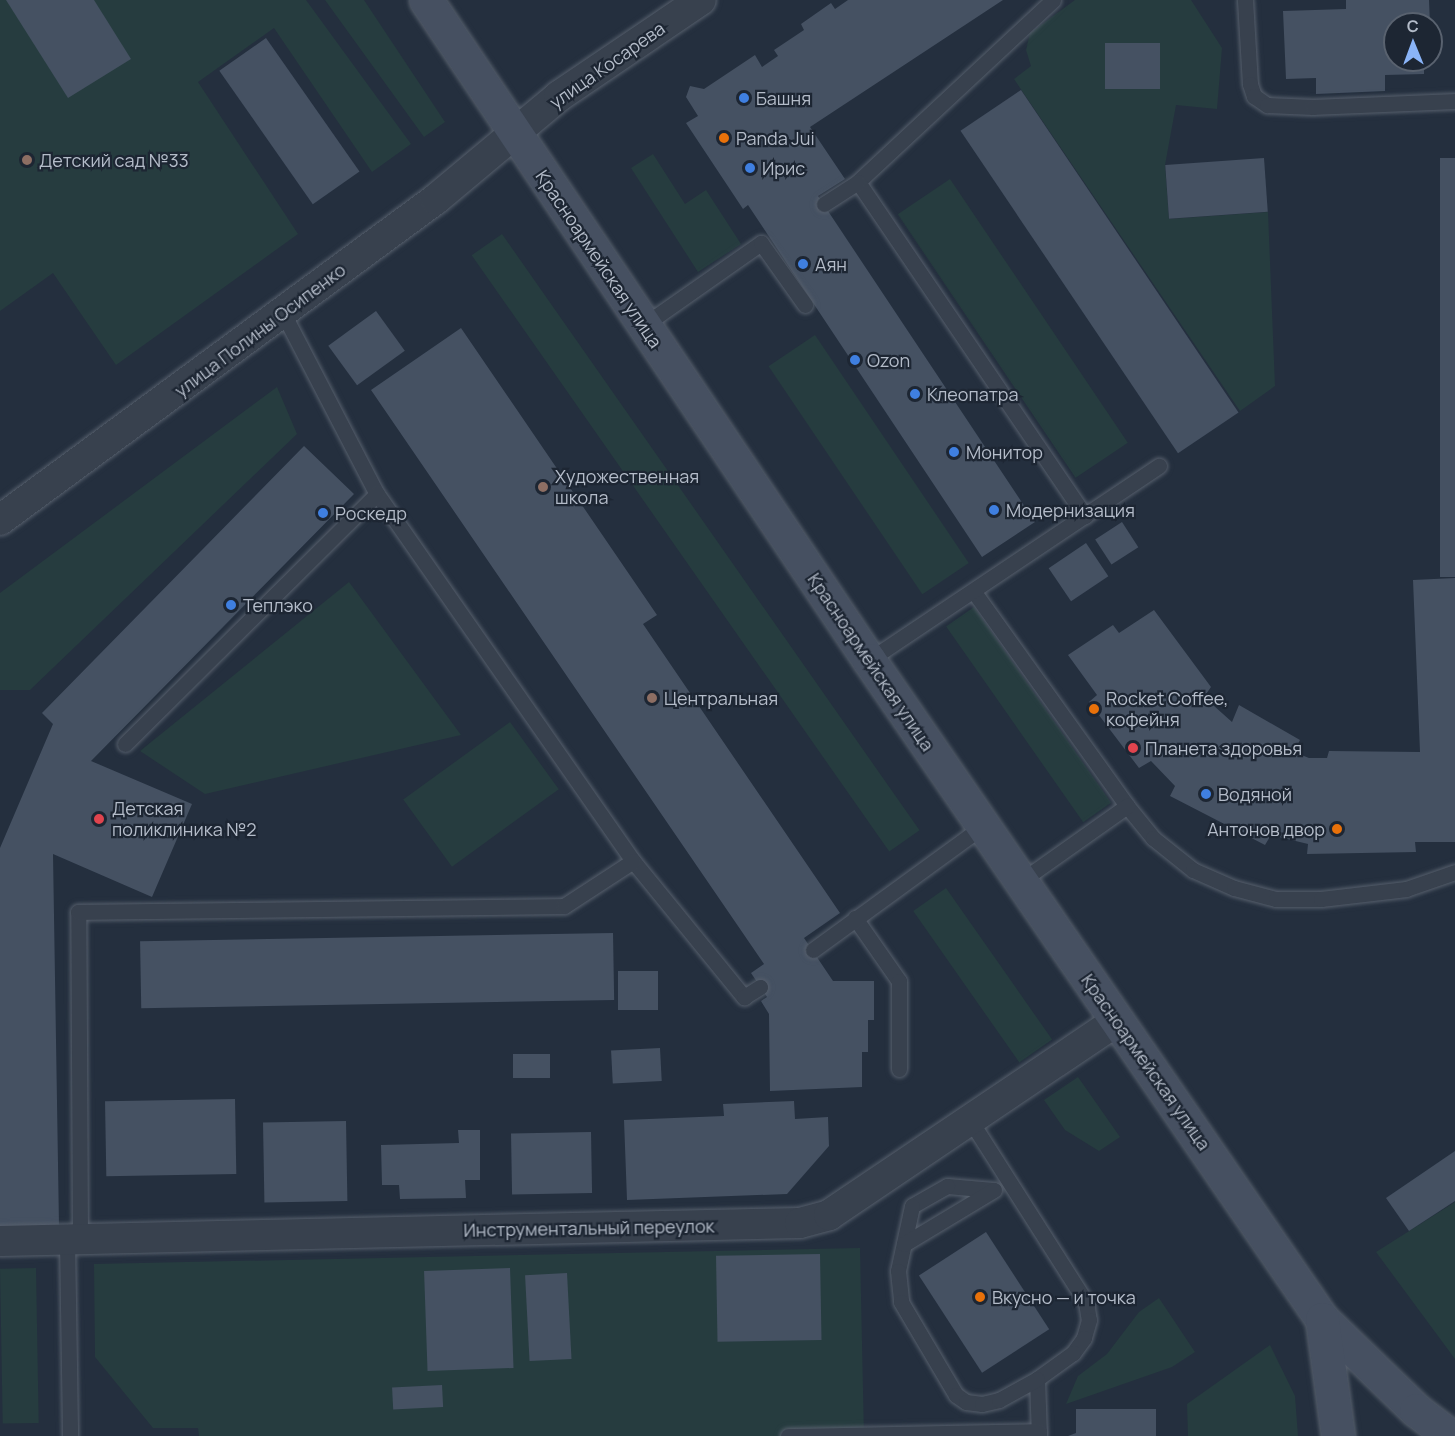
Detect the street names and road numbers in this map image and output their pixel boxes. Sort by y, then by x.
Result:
street label: улица Косарева [545,17,669,113]
street label: Красноармейская улица [531,166,667,352]
street label: улица Полины Осипенко [170,259,350,401]
street label: Красноармейская улица [803,569,939,755]
street label: Красноармейская улица [1077,970,1215,1154]
street label: Инструментальный переулок [463,1215,715,1241]

